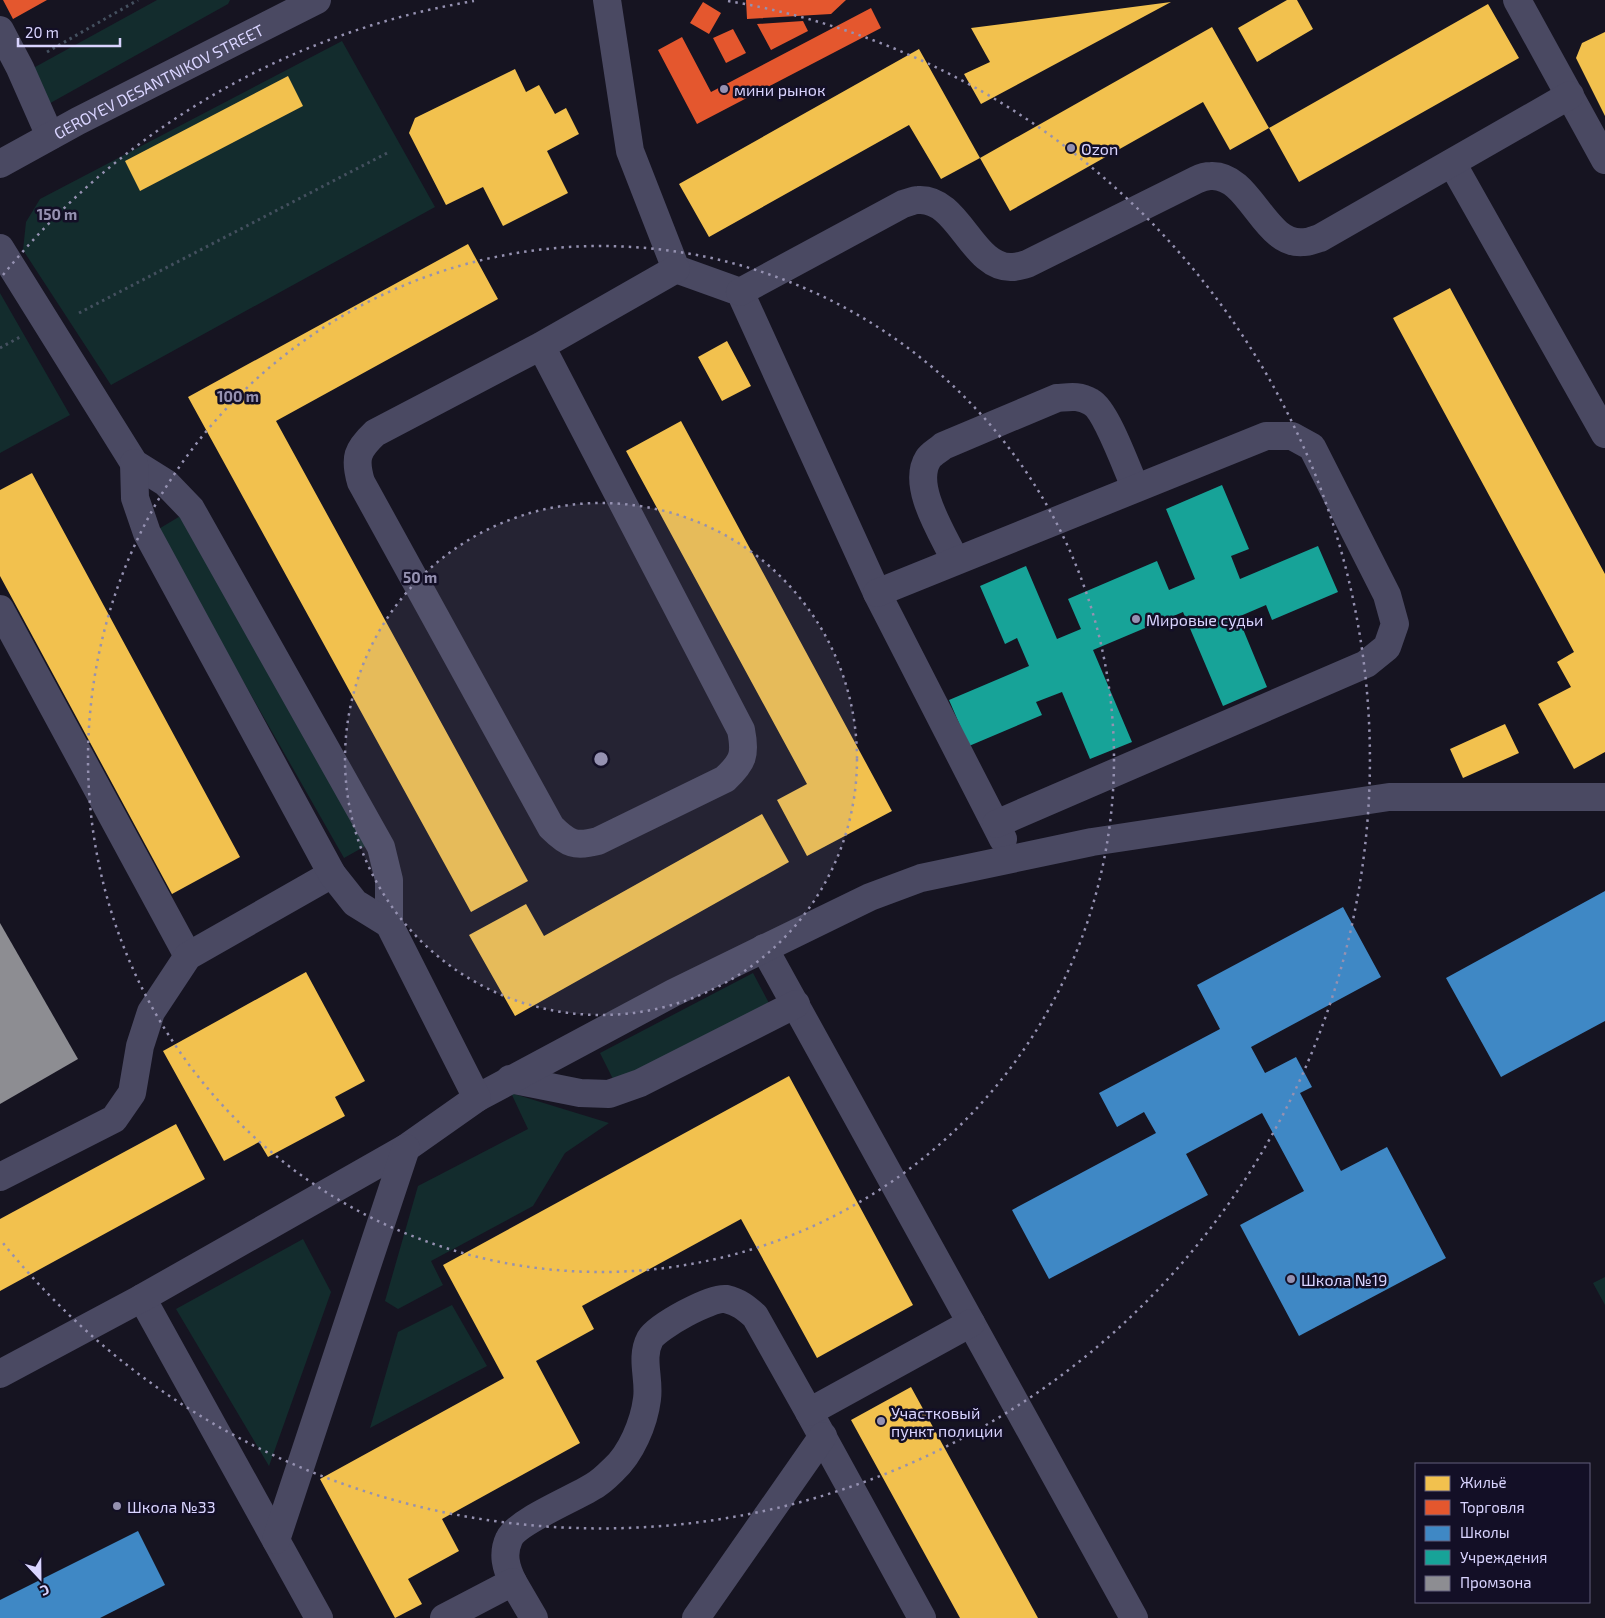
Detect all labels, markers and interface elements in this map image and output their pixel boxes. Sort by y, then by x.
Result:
scale bar [18,15,120,47]
street label: GEROYEV DESANTNIKOV STREET [50,19,266,142]
text: 20 m [25,23,59,41]
place label: мини рынок [734,80,826,99]
marker: мини рынок [718,83,730,95]
place label: Ozon [1081,139,1118,158]
marker: Ozon [1065,142,1077,154]
text: 150 m [37,205,77,223]
text: 100 m [217,387,259,405]
text: 50 m [403,568,437,586]
place label: Мировые судьи [1146,610,1263,630]
marker: Мировые судьи [1130,613,1142,625]
centre of rings [592,750,610,768]
place label: Школа №19 [1301,1270,1387,1289]
marker: Школа №19 [1285,1273,1297,1285]
place label: Участковый пункт полиции [891,1403,1003,1441]
marker: Участковый пункт полиции [875,1415,887,1427]
legend [1415,1463,1590,1603]
text: Жильё [1460,1473,1507,1491]
place label: Школа №33 [127,1497,216,1516]
text: Торговля [1460,1498,1525,1516]
marker: Школа №33 [111,1500,123,1512]
text: Школы [1460,1523,1510,1541]
text: Учреждения [1460,1548,1547,1566]
north arrow [15,1553,65,1603]
text: Промзона [1460,1573,1532,1591]
text: С [38,1581,52,1600]

